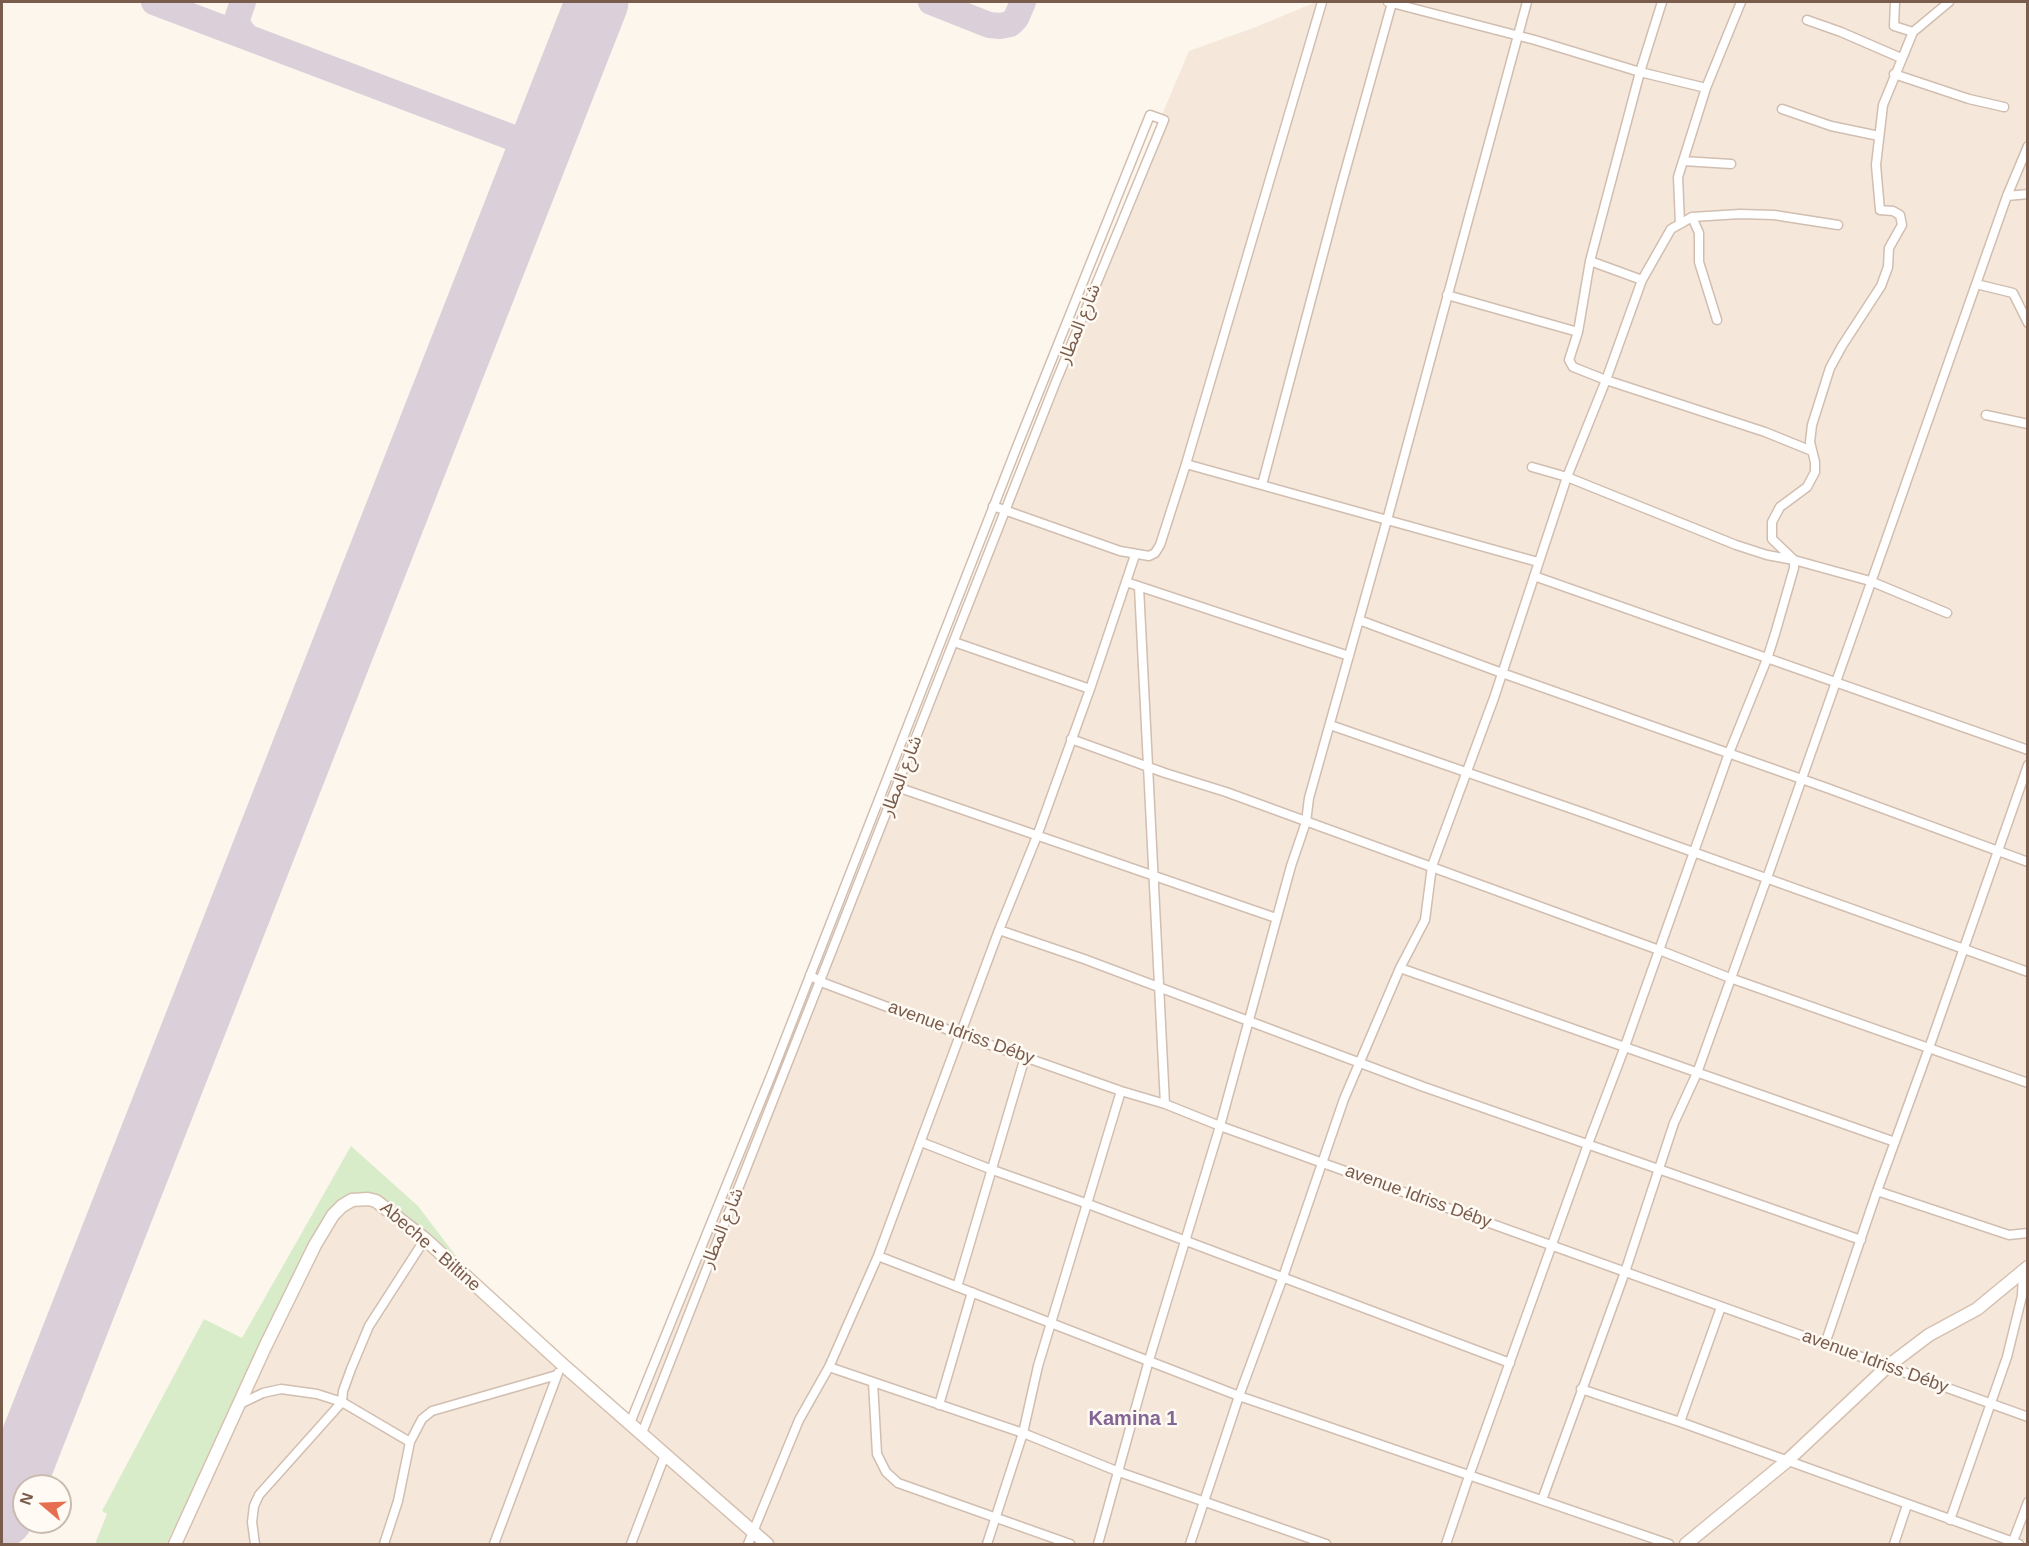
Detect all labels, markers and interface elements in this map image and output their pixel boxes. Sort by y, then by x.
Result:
street label: شارع المطار [1054,281,1106,367]
street label: شارع المطار [877,733,927,819]
street label: avenue Idriss Déby [885,997,1037,1069]
street label: avenue Idriss Déby [1342,1161,1494,1233]
street label: شارع المطار [697,1185,749,1271]
street label: Abeche - Biltine [375,1197,485,1297]
street label: avenue Idriss Déby [1799,1326,1951,1398]
district label: Kamina 1 [1089,1407,1177,1431]
north arrow [12,1474,72,1534]
text: N [16,1490,36,1507]

